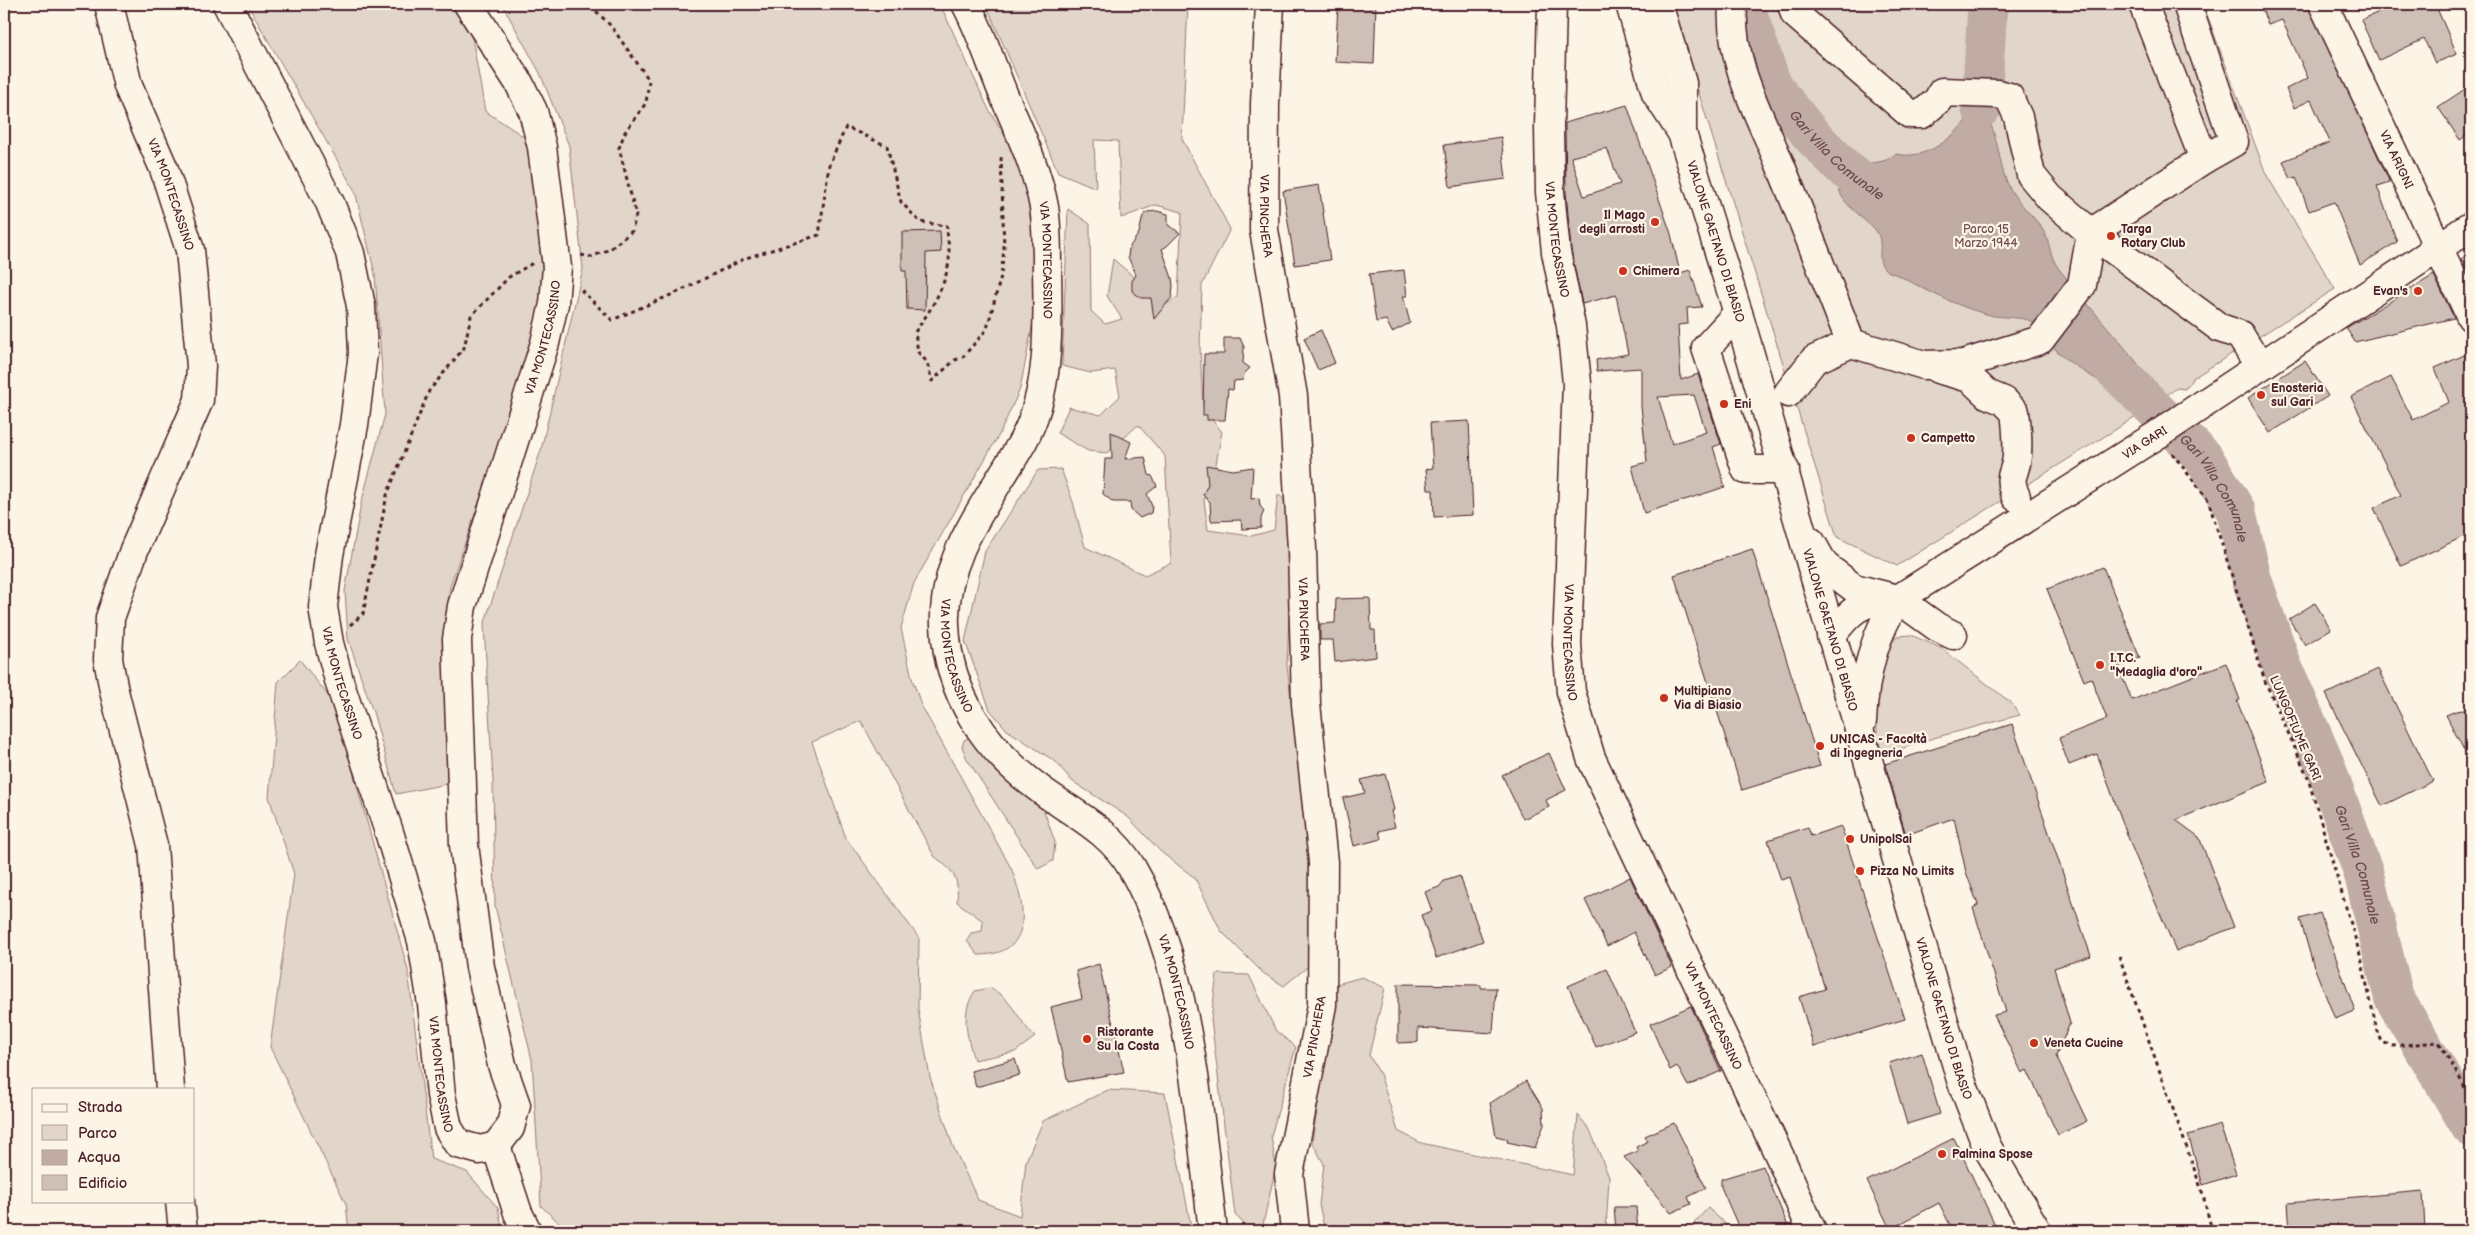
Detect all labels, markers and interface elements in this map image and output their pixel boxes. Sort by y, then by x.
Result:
water label: Gari Villa Comunale [1786,107,1888,204]
street label: VIA ARIGNI [2376,128,2417,191]
street label: VIA MONTECASSINO [144,136,197,252]
street label: VIALONE GAETANO DI BIASIO [1684,159,1748,324]
street label: VIA PINCHERA [1256,174,1276,259]
street label: VIA MONTECASSINO [1542,181,1573,299]
street label: VIA MONTECASSINO [1036,200,1055,319]
place label: Il Mago degli arrosti [1579,208,1645,237]
marker: Il Mago degli arrosti [1649,216,1661,228]
park label: Parco 15 Marzo 1944 [1954,222,2018,251]
place label: Targa Rotary Club [2121,222,2186,251]
marker: Targa Rotary Club [2105,230,2117,242]
place label: Chimera [1633,264,1680,279]
marker: Chimera [1617,265,1629,277]
street label: VIA MONTECASSINO [522,280,563,397]
place label: Evan's [2373,284,2408,299]
marker: Evan's [2412,285,2424,297]
place label: Enosteria sul Gari [2271,381,2324,410]
marker: Enosteria sul Gari [2255,389,2267,401]
place label: Eni [1734,397,1751,412]
marker: Eni [1718,398,1730,410]
street label: VIA GARI [2120,423,2170,462]
water label: Gari Villa Comunale [2176,430,2251,544]
place label: Campetto [1921,431,1975,446]
marker: Campetto [1905,432,1917,444]
street label: VIALONE GAETANO DI BIASIO [1799,547,1861,713]
street label: VIA PINCHERA [1295,577,1312,662]
street label: VIA MONTECASSINO [1559,584,1581,703]
street label: VIA MONTECASSINO [937,598,976,715]
street label: VIA MONTECASSINO [319,625,366,742]
place label: I.T.C. "Medaglia d'oro" [2110,651,2202,680]
marker: I.T.C. "Medaglia d'oro" [2094,659,2106,671]
street label: LUNGOFIUME GARI [2266,673,2324,783]
place label: Multipiano Via di Biasio [1674,684,1742,713]
marker: Multipiano Via di Biasio [1658,692,1670,704]
place label: UNICAS - Facoltà di Ingegneria [1830,732,1927,761]
marker: UNICAS - Facoltà di Ingegneria [1814,740,1826,752]
water label: Gari Villa Comunale [2331,802,2384,926]
place label: UnipolSai [1860,832,1912,847]
marker: UnipolSai [1844,833,1856,845]
place label: Pizza No Limits [1870,864,1954,879]
marker: Pizza No Limits [1854,865,1866,877]
street label: VIA MONTECASSINO [1155,933,1197,1051]
street label: VIALONE GAETANO DI BIASIO [1912,936,1975,1102]
street label: VIA MONTECASSINO [1681,960,1745,1072]
street label: VIA PINCHERA [1300,994,1330,1079]
street label: VIA MONTECASSINO [426,1015,457,1136]
place label: Ristorante Su la Costa [1097,1025,1159,1054]
marker: Ristorante Su la Costa [1081,1033,1093,1045]
place label: Veneta Cucine [2044,1036,2123,1051]
marker: Veneta Cucine [2028,1037,2040,1049]
legend [32,1088,195,1202]
text: Strada [78,1098,122,1117]
text: Parco [78,1124,117,1143]
place label: Palmina Spose [1952,1147,2033,1162]
text: Acqua [78,1148,120,1167]
marker: Palmina Spose [1936,1148,1948,1160]
text: Edificio [78,1174,127,1193]

